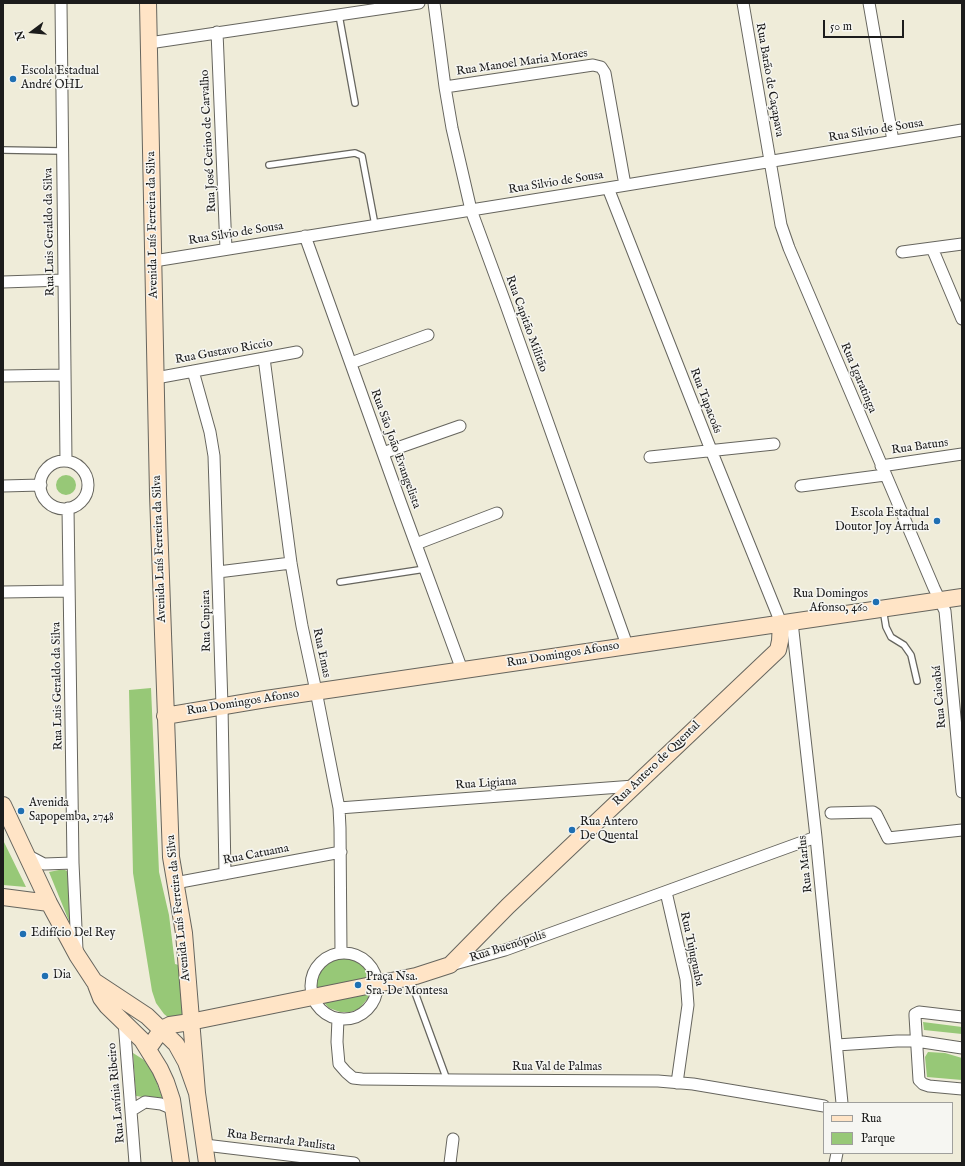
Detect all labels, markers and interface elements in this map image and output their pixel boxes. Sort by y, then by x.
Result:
north arrow [12,12,52,52]
scale bar [825,12,906,38]
text: 50 m [830,19,852,34]
street label: Rua Barão de Caçapava [752,22,786,138]
text: N [12,29,29,42]
street label: Rua Manoel Maria Moraes [455,47,589,79]
place label: Escola Estadual André OHL [21,65,99,93]
street label: Rua José Cerino de Carvalho [198,69,220,213]
marker: Escola Estadual André OHL [8,74,18,84]
street label: Rua Silvio de Sousa [828,116,924,146]
street label: Avenida Luís Ferreira da Silva [145,151,161,299]
street label: Rua Luis Geraldo da Silva [42,168,58,296]
street label: Rua Silvio de Sousa [508,168,604,198]
street label: Rua Silvio de Sousa [188,219,284,249]
street label: Rua Capitão Militão [502,274,550,374]
street label: Rua Gustavo Riccio [174,336,274,368]
street label: Rua Igaratinga [837,341,879,415]
street label: Rua Tapacoás [686,366,724,436]
street label: Rua São João Evangelista [367,387,423,511]
street label: Rua Batuns [891,436,949,458]
street label: Avenida Luís Ferreira da Silva [150,475,170,623]
place label: Escola Estadual Doutor Joy Arruda [835,507,929,535]
marker: Escola Estadual Doutor Joy Arruda [932,516,942,526]
place label: Rua Domingos Afonso, 460 [793,588,868,616]
street label: Rua Cupiara [199,590,215,652]
marker: Rua Domingos Afonso, 460 [871,597,881,607]
street label: Rua Luis Geraldo da Silva [50,622,66,750]
street label: Rua Emas [309,627,333,679]
street label: Rua Domingos Afonso [506,639,620,671]
street label: Rua Caioabá [930,665,950,729]
street label: Rua Domingos Afonso [186,687,300,719]
street label: Rua Antero de Quental [610,719,704,809]
street label: Rua Ligiana [455,775,517,793]
place label: Avenida Sapopemba, 2748 [29,797,114,825]
marker: Avenida Sapopemba, 2748 [16,806,26,816]
place label: Rua Antero De Quental [580,816,638,844]
marker: Rua Antero De Quental [567,825,577,835]
street label: Avenida Luís Ferreira da Silva [164,834,194,982]
street label: Rua Marlus [796,835,816,893]
street label: Rua Catuama [222,842,290,868]
street label: Rua Tujuguaba [676,911,706,987]
place label: Edifício Del Rey [31,927,115,941]
street label: Rua Buenópolis [468,928,548,966]
marker: Edifício Del Rey [18,929,28,939]
place label: Dia [53,969,71,983]
marker: Dia [40,971,50,981]
place label: Praça Nsa. Sra. De Montesa [366,971,448,999]
marker: Praça Nsa. Sra. De Montesa [353,980,363,990]
street label: Rua Lavínia Ribeiro [105,1042,129,1144]
street label: Rua Val de Palmas [512,1061,602,1075]
legend [823,1102,953,1154]
text: Rua [861,1111,881,1126]
street label: Rua Bernarda Paulista [226,1127,336,1155]
text: Parque [861,1131,895,1146]

